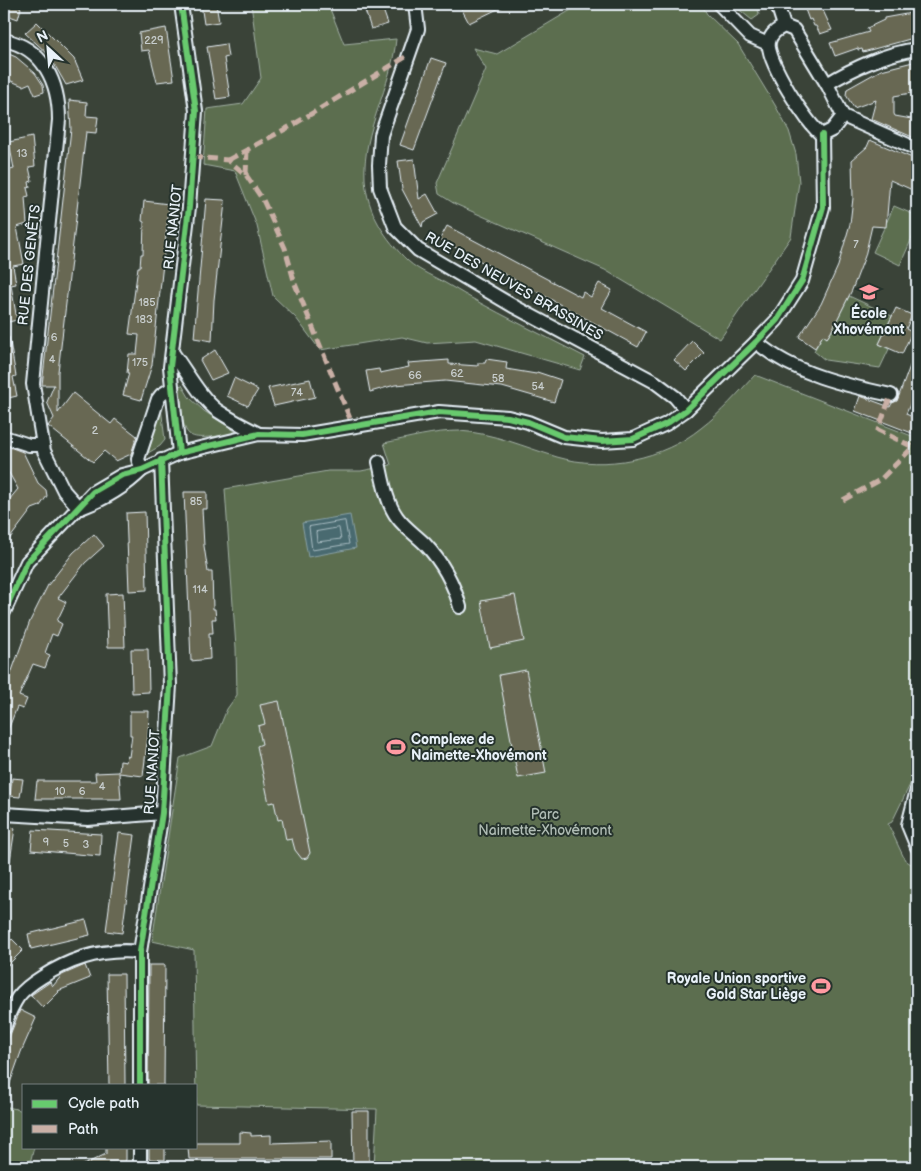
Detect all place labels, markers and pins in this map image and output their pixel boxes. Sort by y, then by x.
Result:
school or university icon: École Xhovémont [858,281,880,303]
place label: École Xhovémont [834,303,905,338]
place label: Complexe de Naimette-Xhovémont [411,731,547,764]
sports icon: Complexe de Naimette-Xhovémont [385,736,407,758]
place label: Royale Union sportive Gold Star Liège [667,970,806,1003]
sports icon: Royale Union sportive Gold Star Liège [810,975,832,997]

